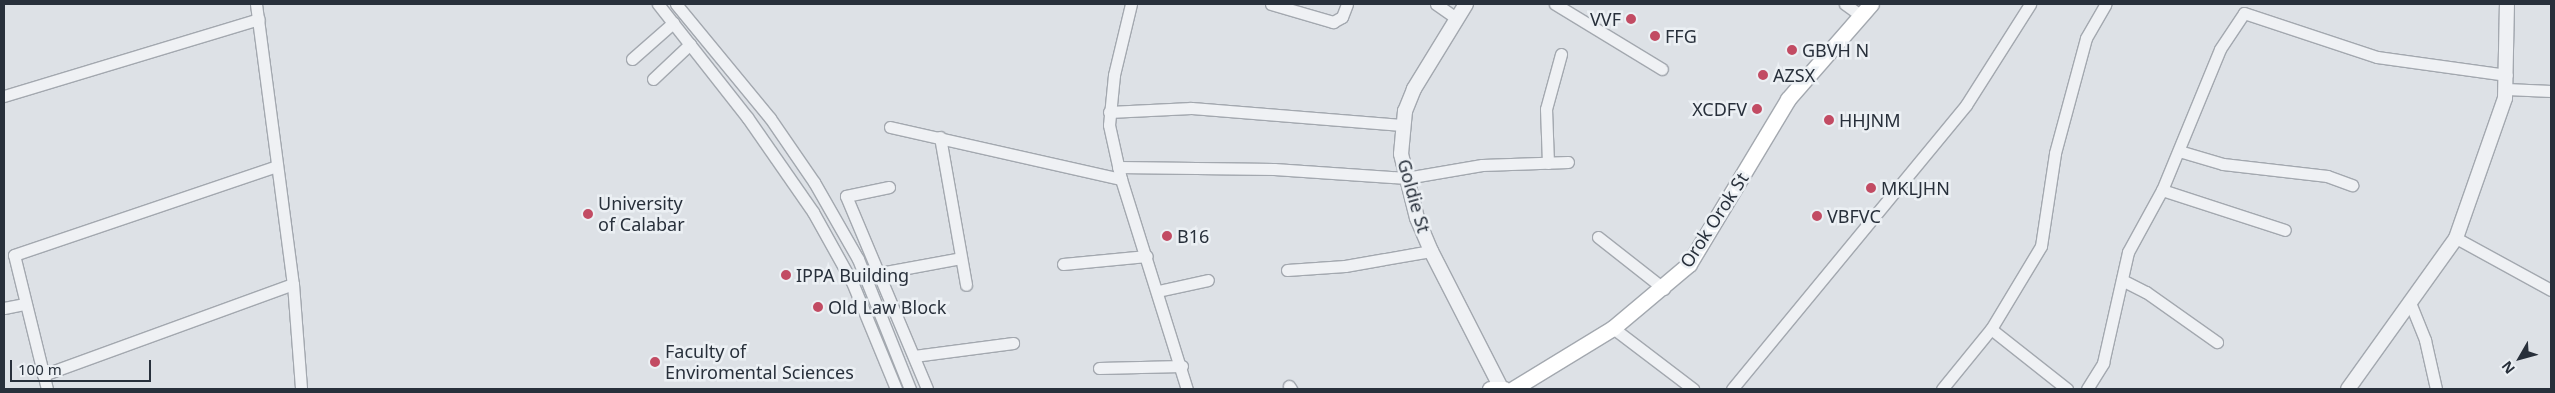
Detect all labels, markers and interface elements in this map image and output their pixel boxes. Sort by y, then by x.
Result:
place label: VVF [1590,8,1621,30]
marker: VVF [1625,13,1637,25]
place label: FFG [1665,25,1697,47]
marker: FFG [1649,30,1661,42]
place label: GBVH N [1802,39,1869,61]
marker: GBVH N [1786,44,1798,56]
place label: AZSX [1773,64,1815,86]
marker: AZSX [1757,69,1769,81]
place label: XCDFV [1692,98,1747,120]
marker: XCDFV [1751,103,1763,115]
place label: HHJNM [1839,109,1901,131]
marker: HHJNM [1823,114,1835,126]
street label: Goldie St [1393,157,1435,235]
street label: Orok Orok St [1675,168,1753,272]
place label: MKLJHN [1881,177,1950,199]
marker: MKLJHN [1865,182,1877,194]
place label: University of Calabar [598,193,685,235]
place label: VBFVC [1827,205,1881,227]
marker: University of Calabar [582,208,594,220]
marker: VBFVC [1811,210,1823,222]
place label: B16 [1177,225,1209,247]
marker: B16 [1161,230,1173,242]
place label: IPPA Building [796,264,909,286]
marker: IPPA Building [780,269,792,281]
place label: Old Law Block [828,296,946,318]
marker: Old Law Block [812,301,824,313]
north arrow [2495,333,2545,383]
place label: Faculty of Enviromental Sciences [665,341,854,384]
scale bar [12,350,154,382]
marker: Faculty of Enviromental Sciences [649,356,661,368]
text: N [2497,357,2519,378]
text: 100 m [18,359,62,379]

